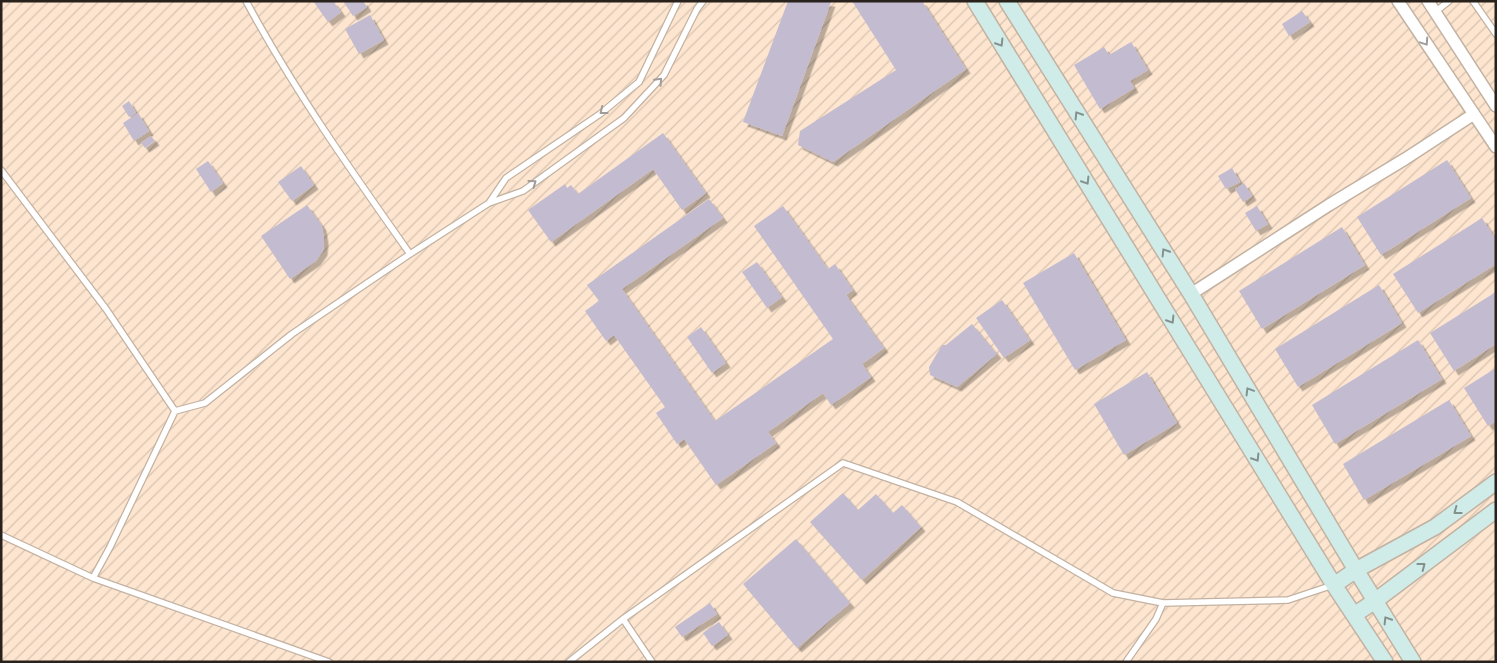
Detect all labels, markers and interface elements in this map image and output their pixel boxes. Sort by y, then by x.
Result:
one-way arrow [1419,36,1428,46]
one-way arrow [994,37,1004,46]
one-way arrow [653,77,662,86]
one-way arrow [600,106,609,114]
one-way arrow [1075,111,1085,120]
one-way arrow [1079,176,1089,185]
one-way arrow [527,180,537,189]
one-way arrow [1161,249,1171,258]
one-way arrow [1164,314,1174,323]
one-way arrow [1246,388,1256,397]
one-way arrow [1249,453,1259,462]
one-way arrow [1453,505,1463,514]
one-way arrow [1416,563,1426,572]
one-way arrow [1384,617,1394,626]

